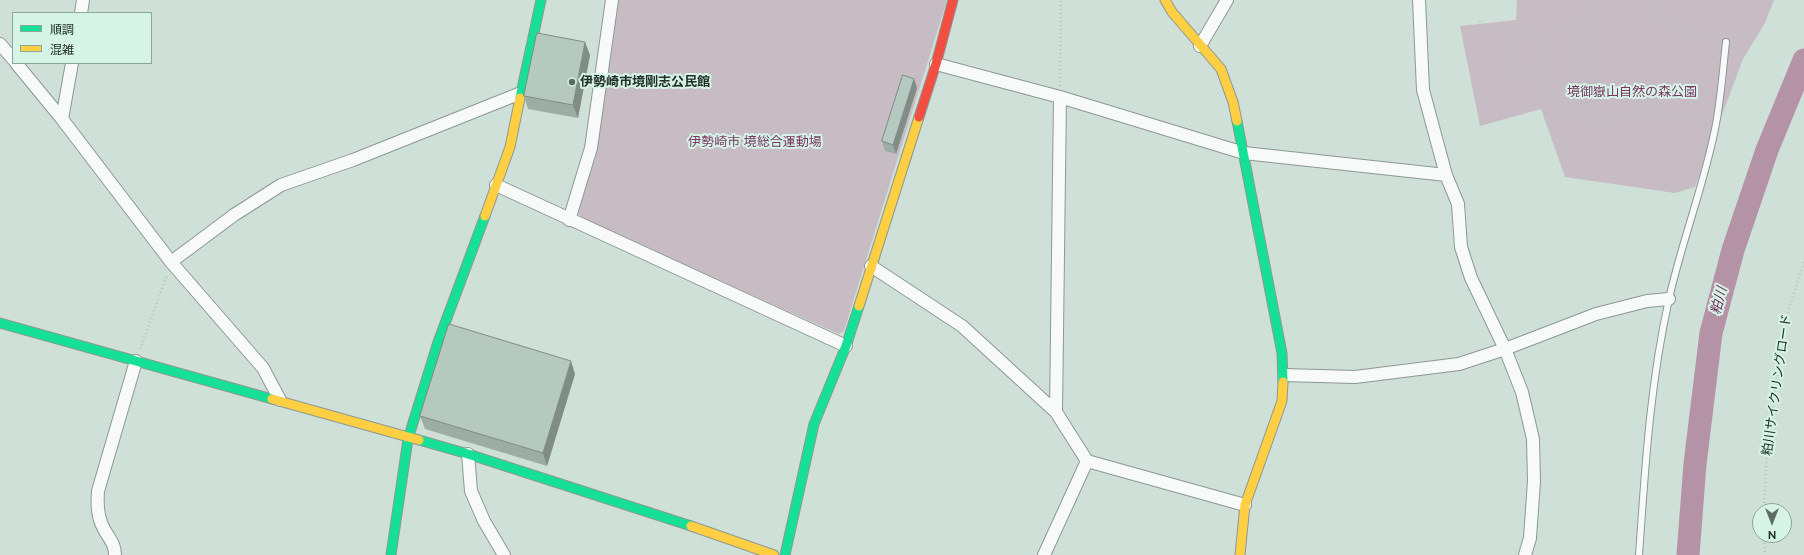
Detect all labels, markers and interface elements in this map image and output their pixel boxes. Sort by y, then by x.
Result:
legend [12,12,152,64]
text: 順調 [50,23,74,37]
text: 混雑 [50,43,74,57]
place label: 伊勢崎市境剛志公民館 [580,74,710,90]
marker: 伊勢崎市境剛志公民館 [567,77,577,87]
park label: 境御嶽山自然の森公園 [1567,84,1697,100]
park label: 伊勢崎市 境総合運動場 [688,134,822,150]
water label: 粕川 [1707,285,1731,317]
street label: 粕川サイクリングロード [1759,313,1795,457]
north arrow [1752,503,1792,543]
text: N [1768,528,1776,541]

